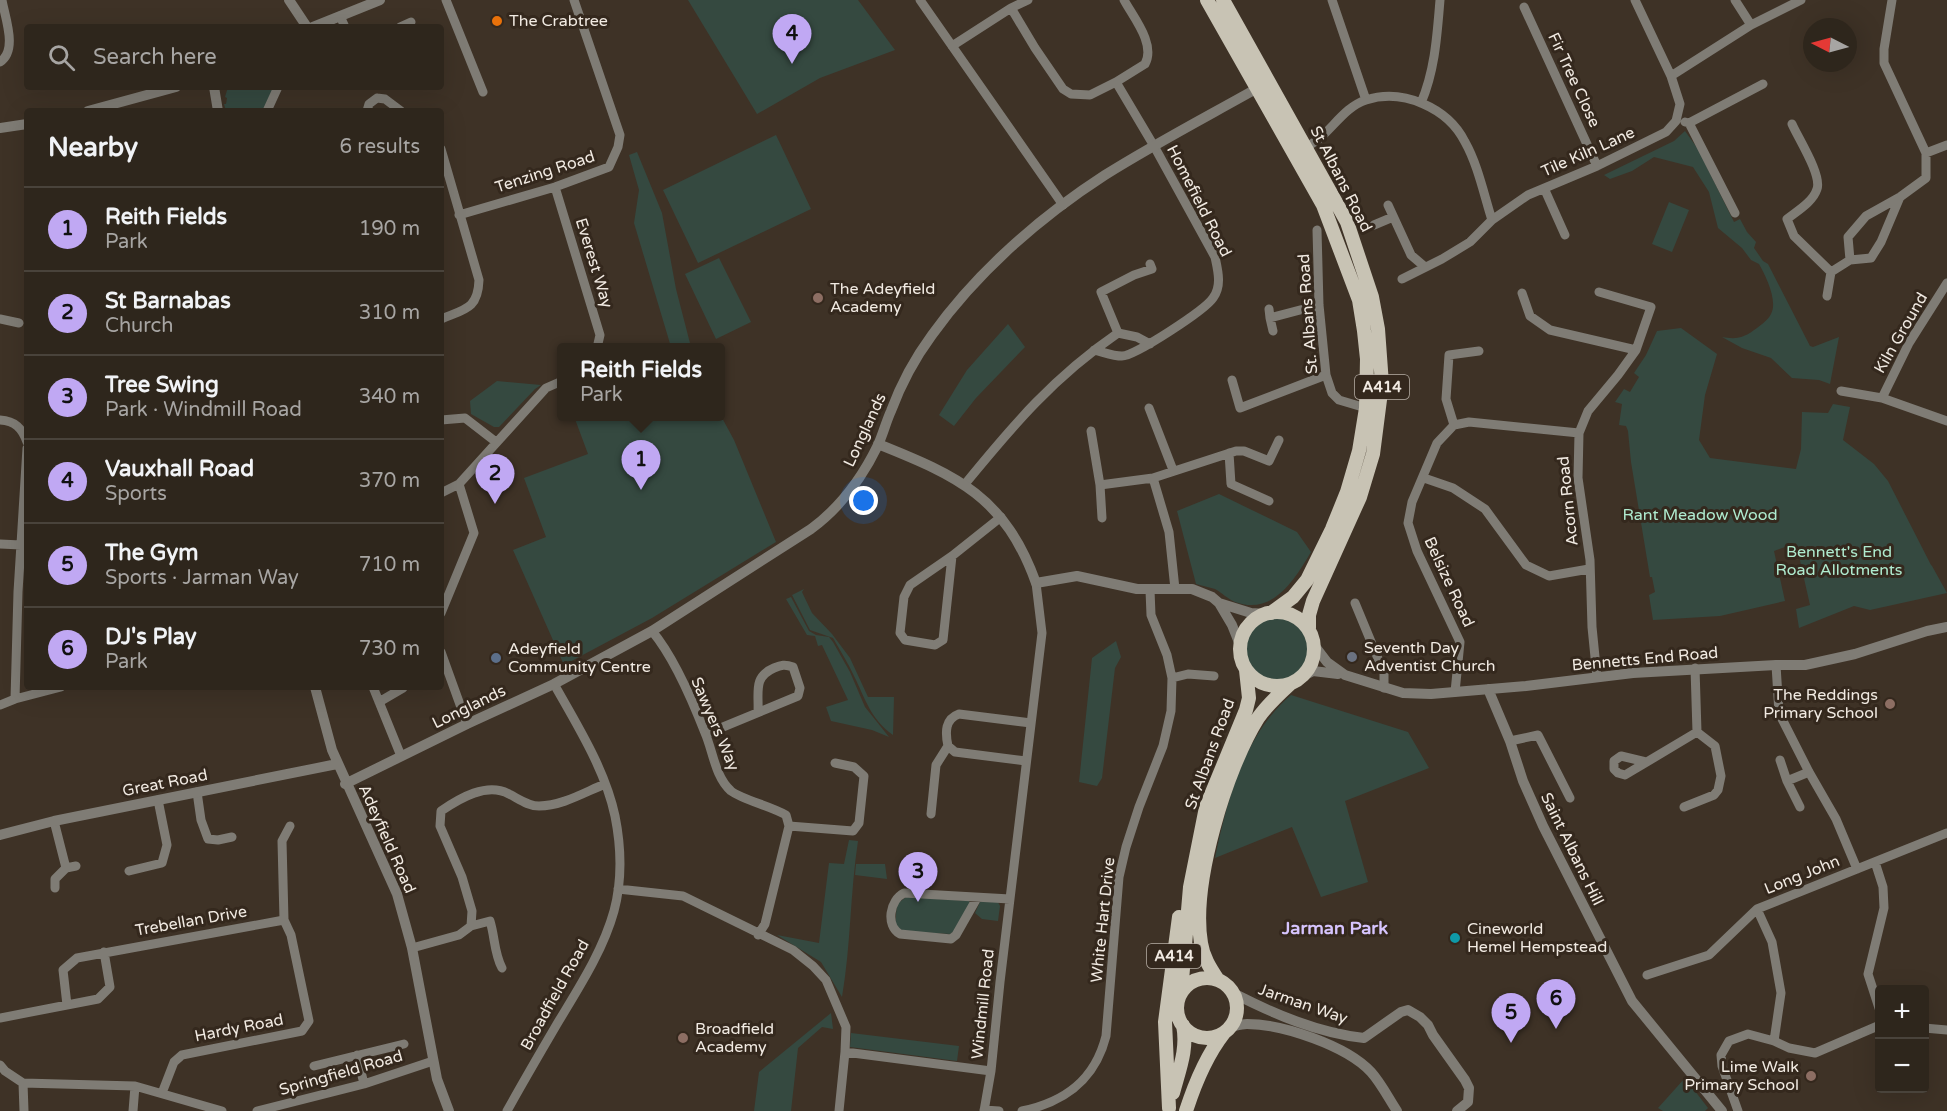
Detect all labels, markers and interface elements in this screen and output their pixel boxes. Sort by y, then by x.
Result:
place label: The Crabtree [509,11,608,31]
marker: The Crabtree [490,14,504,28]
pin: 4 [772,14,812,64]
north arrow [1803,18,1857,72]
search box [24,24,444,90]
street label: Fir Tree Close [1543,29,1605,131]
icon: search [45,41,78,74]
text: Search here [93,44,217,70]
street label: Tile Kiln Lane [1538,122,1638,182]
street label: St Albans Road [1306,123,1376,235]
text: Nearby [48,132,138,163]
text: 6 results [340,135,420,159]
street label: Homefield Road [1162,142,1236,260]
street label: Tenzing Road [493,146,597,198]
text: Reith Fields [105,204,227,230]
street label: Everest Way [571,216,617,311]
text: 1 [61,217,74,241]
text: 190 m [359,217,420,241]
text: Park [105,230,148,254]
street label: St. Albans Road [1294,253,1322,375]
place label: The Adeyfield Academy [830,279,935,317]
text: St Barnabas [105,288,231,314]
street label: Kiln Ground [1870,289,1932,377]
marker: The Adeyfield Academy [811,291,825,305]
text: 2 [61,301,74,325]
text: 310 m [359,301,420,325]
text: Church [105,314,173,338]
popup [557,343,725,421]
text: Reith Fields [580,357,702,383]
text: Tree Swing [105,372,219,398]
road number: A414 [1355,375,1409,399]
text: Park [580,383,623,407]
text: 3 [61,385,74,409]
text: 340 m [359,385,420,409]
street label: Longlands [839,390,891,470]
text: Park · Windmill Road [105,398,302,422]
pin: 1 [622,440,660,490]
pin: 2 [476,454,514,504]
street label: Acorn Road [1553,455,1583,547]
text: Vauxhall Road [105,456,254,482]
text: 4 [61,469,74,493]
text: 370 m [359,469,420,493]
text: Sports [105,482,167,506]
your location [849,486,878,515]
park label: Rant Meadow Wood [1622,505,1778,525]
street label: Belsize Road [1419,534,1479,630]
text: The Gym [105,540,199,566]
park label: Bennett's End Road Allotments [1775,542,1903,580]
text: 5 [61,553,74,577]
text: 710 m [359,553,420,577]
text: Sports · Jarman Way [105,566,299,590]
text: DJ's Play [105,624,197,650]
text: 6 [61,637,74,661]
text: 730 m [359,637,420,661]
place label: Seventh Day Adventist Church [1364,638,1496,676]
place label: Adeyfield Community Centre [508,639,651,677]
street label: Bennetts End Road [1571,643,1719,675]
text: Park [105,650,148,674]
marker: Seventh Day Adventist Church [1345,650,1359,664]
marker: Adeyfield Community Centre [489,651,503,665]
street label: Sawyers Way [686,674,744,774]
street label: Longlands [429,681,509,733]
place label: The Reddings Primary School [1763,685,1878,723]
street label: St Albans Road [1181,696,1239,812]
marker: The Reddings Primary School [1883,697,1897,711]
street label: Great Road [121,765,209,801]
street label: Adeyfield Road [354,781,420,897]
street label: Saint Albans Hill [1536,789,1608,909]
street label: Long John [1761,851,1843,899]
pin: 3 [898,852,938,902]
street label: White Hart Drive [1086,856,1120,984]
street label: Trebellan Drive [134,901,248,941]
district label: Jarman Park [1281,917,1388,939]
place label: Cineworld Hemel Hempstead [1467,919,1607,957]
marker: Cineworld Hemel Hempstead [1448,931,1462,945]
street label: Broadfield Road [516,936,594,1054]
road number: A414 [1147,944,1201,968]
street label: Windmill Road [967,948,999,1060]
street label: Jarman Way [1256,979,1351,1029]
pin: 6 [1536,980,1576,1029]
map controls [1875,985,1929,1093]
button: + [1875,985,1929,1039]
pin: 5 [1492,994,1530,1043]
street label: Hardy Road [193,1010,285,1046]
place label: Broadfield Academy [695,1019,774,1057]
marker: Broadfield Academy [676,1031,690,1045]
button: − [1875,1039,1929,1093]
street label: Springfield Road [277,1046,405,1100]
place label: Lime Walk Primary School [1684,1057,1799,1095]
marker: Lime Walk Primary School [1804,1069,1818,1083]

